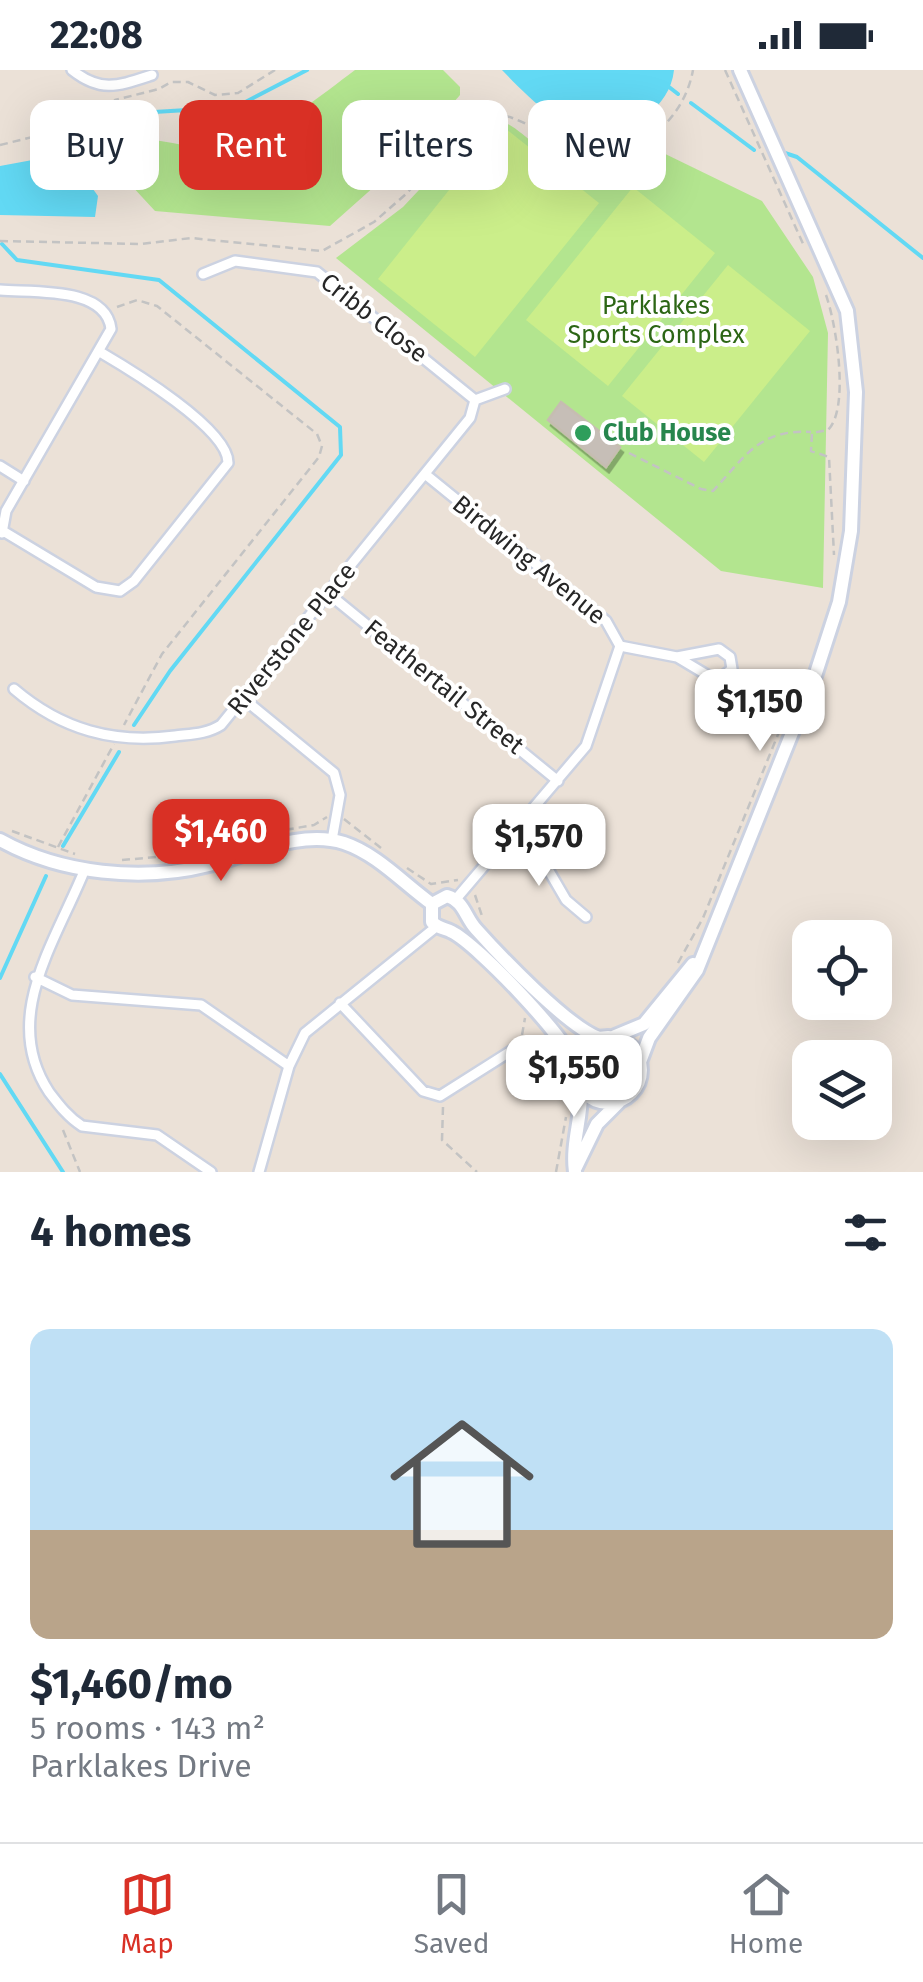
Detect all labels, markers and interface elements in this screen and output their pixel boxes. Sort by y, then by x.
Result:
text: 22:08 [50,12,143,58]
chip: Buy [30,100,159,190]
chip: Rent [179,100,322,190]
chip: Filters [342,100,508,190]
chip: New [528,100,666,190]
street label: Cribb Close [315,267,433,369]
park label: Parklakes Sports Complex [567,291,745,350]
place label: Club House [603,418,731,448]
marker: Club House [572,422,594,444]
street label: Birdwing Avenue [446,489,612,631]
street label: Riverstone Place [221,557,363,721]
street label: Feathertail Street [358,613,531,761]
pin: $1,150 [679,669,841,754]
text: $1,150 [717,682,803,720]
pin: $1,460 [140,799,302,884]
pin: $1,570 [458,804,620,889]
text: $1,460 [174,812,268,850]
text: $1,570 [495,817,583,855]
map controls [792,920,892,1140]
button: locate [792,920,892,1020]
pin: $1,550 [493,1035,655,1120]
button: layers [792,1040,892,1140]
text: $1,550 [528,1048,620,1086]
icon: filters [838,1205,893,1260]
text: 4 homes [30,1207,191,1257]
icon: home [372,1394,552,1574]
text: $1,460/mo [30,1659,233,1709]
text: 5 rooms · 143 m² [30,1709,265,1747]
text: Parklakes Drive [30,1747,252,1785]
tab: Map [120,1867,175,1960]
tab: Saved [414,1867,490,1960]
tab: Home [729,1867,803,1960]

